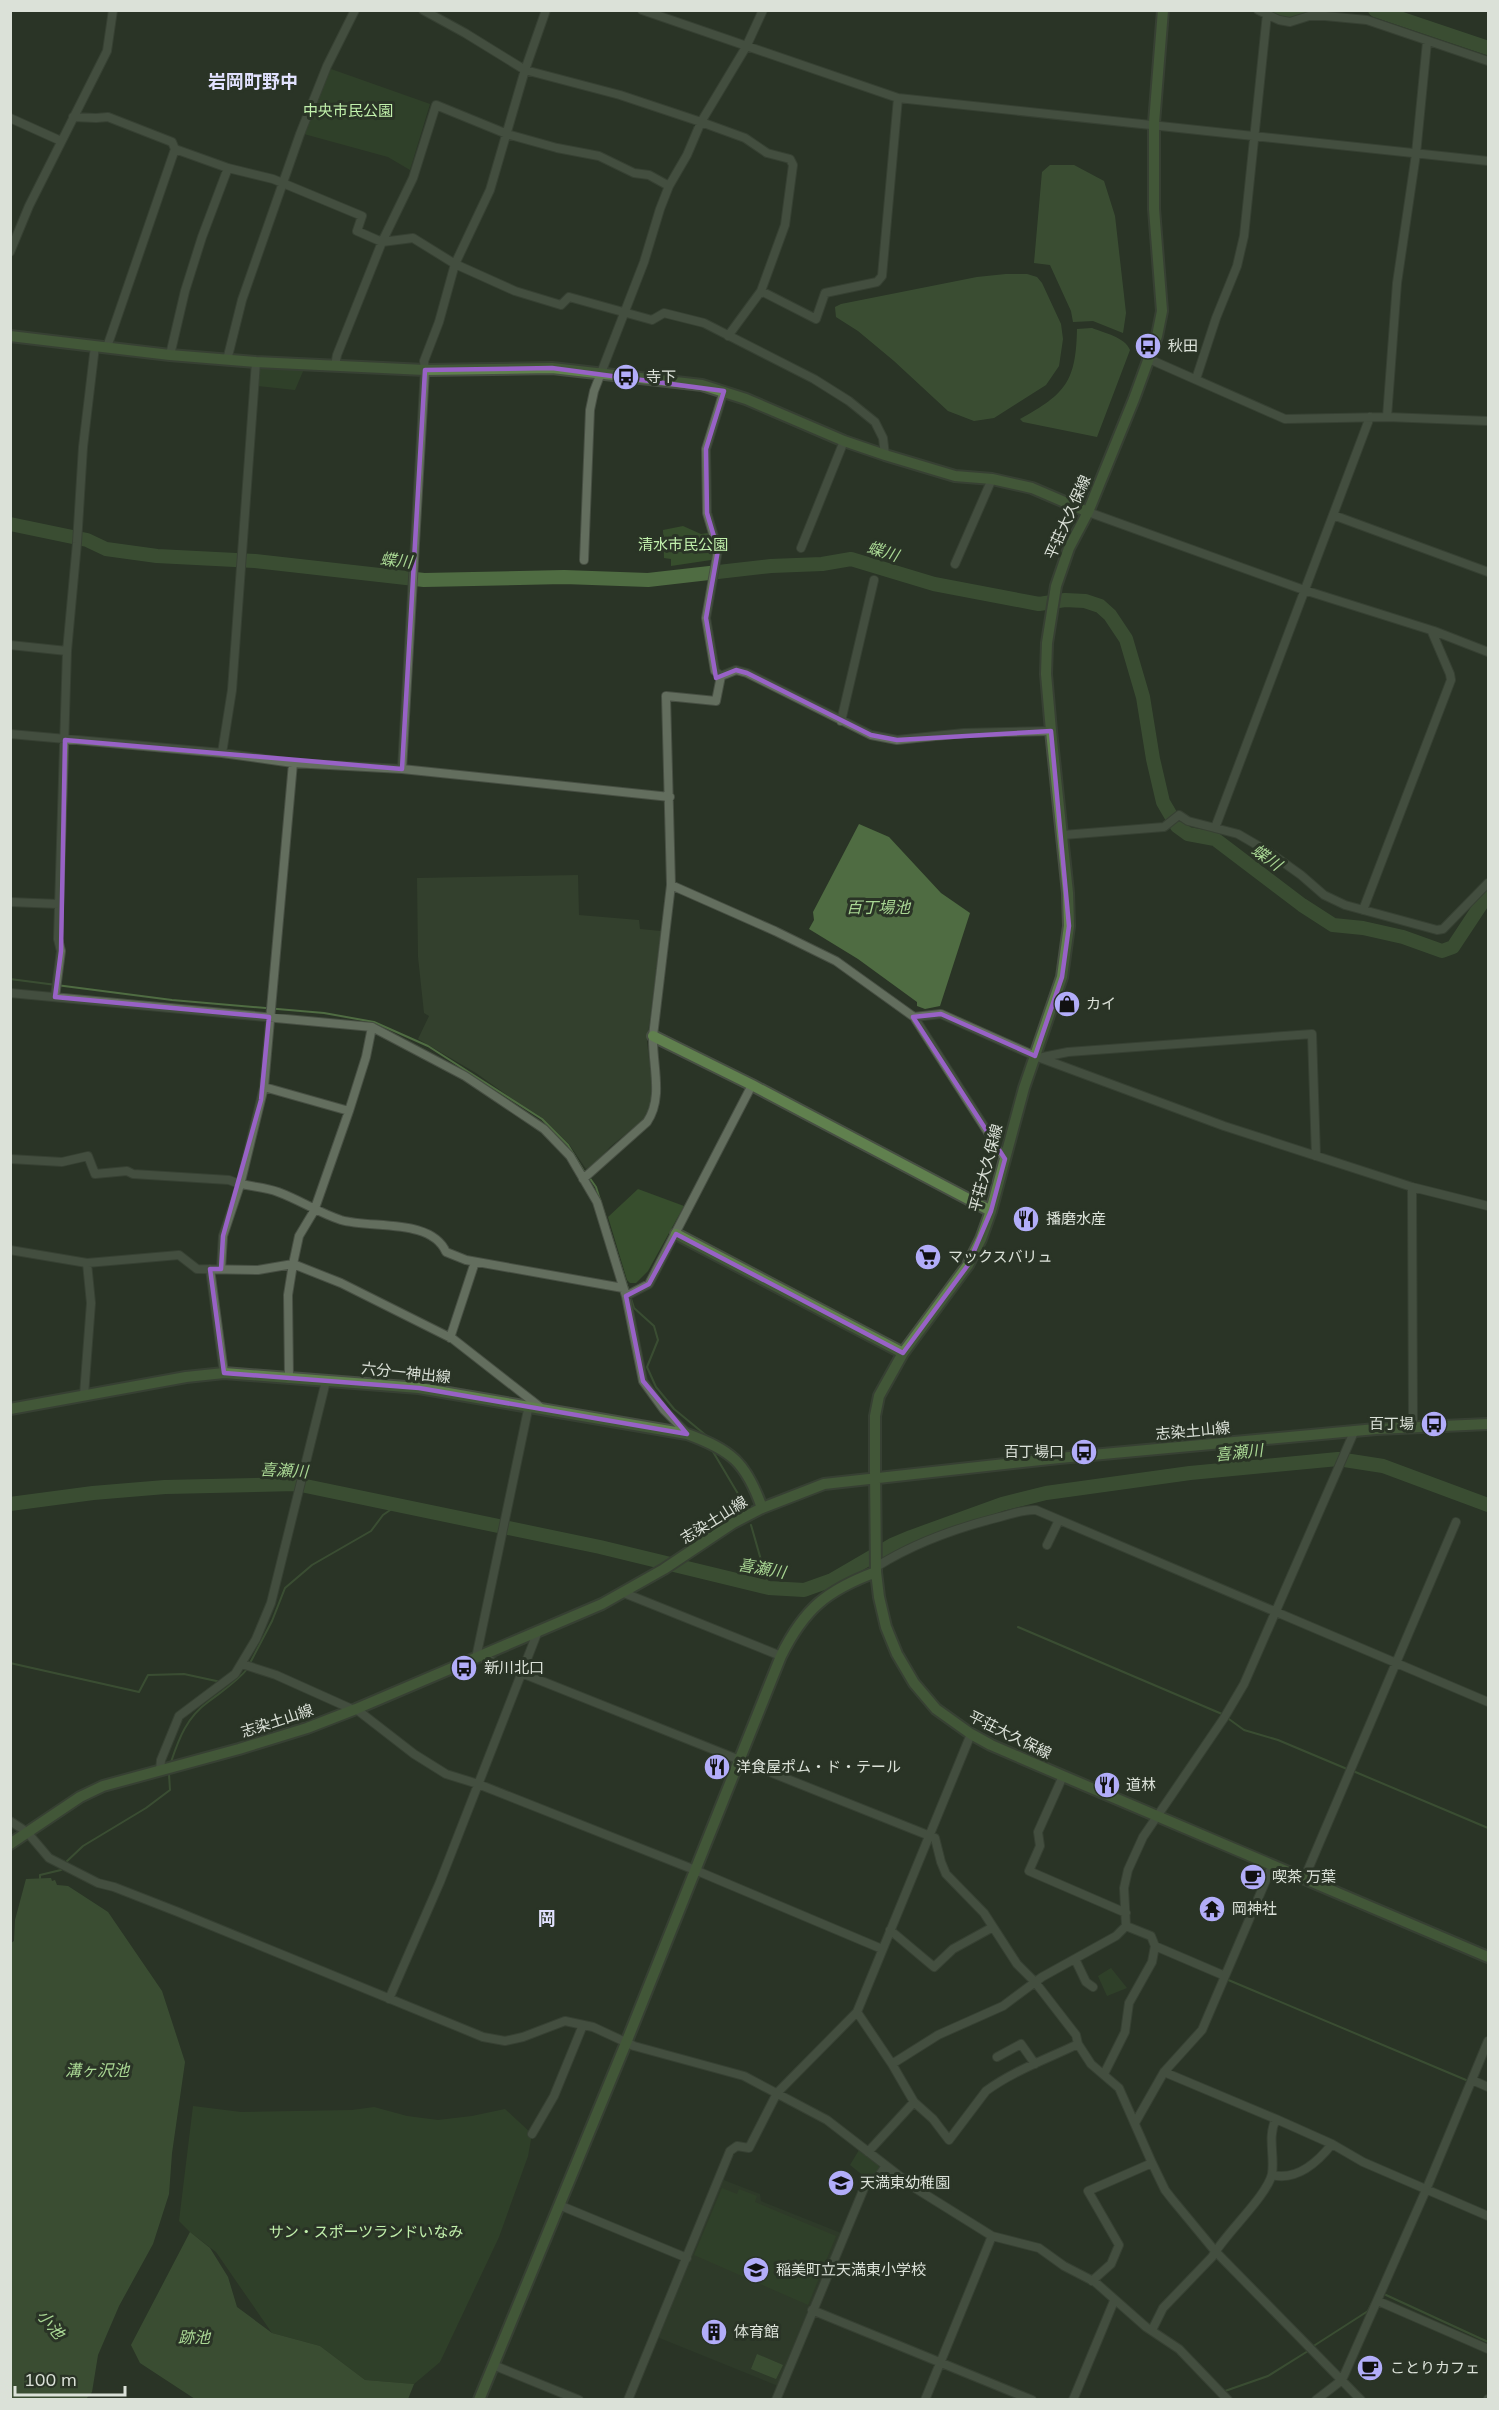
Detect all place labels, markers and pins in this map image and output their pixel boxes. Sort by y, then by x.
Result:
bus stop icon: 秋田 [1133,331,1163,361]
place label: 秋田 [1168,336,1198,355]
bus stop icon: 寺下 [611,362,641,392]
place label: 寺下 [646,367,676,386]
shop icon: カイ [1052,989,1082,1019]
place label: カイ [1086,994,1116,1013]
restaurant icon: 播磨水産 [1011,1204,1041,1234]
place label: 播磨水産 [1046,1209,1106,1228]
supermarket icon: マックスバリュ [913,1242,943,1272]
place label: マックスバリュ [948,1247,1053,1266]
bus stop icon: 百丁場 [1419,1409,1449,1439]
place label: 百丁場 [1369,1414,1414,1433]
bus stop icon: 百丁場口 [1069,1437,1099,1467]
place label: 百丁場口 [1004,1442,1064,1461]
bus stop icon: 新川北口 [449,1653,479,1683]
place label: 新川北口 [484,1658,544,1677]
restaurant icon: 洋食屋ポム・ド・テール [702,1752,732,1782]
place label: 洋食屋ポム・ド・テール [736,1757,901,1776]
restaurant icon: 道林 [1092,1770,1122,1800]
place label: 道林 [1126,1775,1156,1794]
cafe icon: 喫茶 万葉 [1238,1862,1268,1892]
place label: 喫茶 万葉 [1272,1867,1336,1886]
temple icon: 岡神社 [1197,1894,1227,1924]
place label: 岡神社 [1232,1899,1277,1918]
school or university icon: 天満東幼稚園 [826,2168,856,2198]
place label: 天満東幼稚園 [860,2173,950,2192]
school or university icon: 稲美町立天満東小学校 [741,2255,771,2285]
place label: 稲美町立天満東小学校 [776,2260,926,2279]
building icon: 体育館 [699,2317,729,2347]
place label: 体育館 [734,2322,779,2341]
cafe icon: ことりカフェ [1355,2353,1385,2383]
place label: ことりカフェ [1390,2358,1480,2377]

